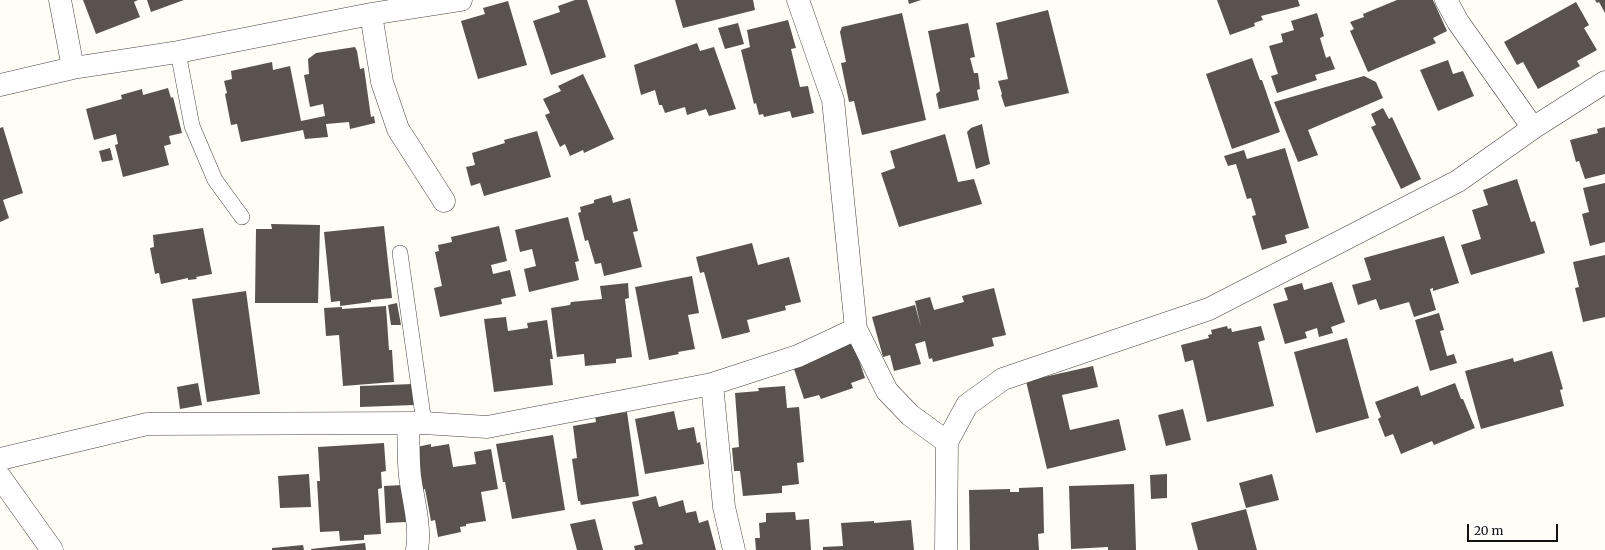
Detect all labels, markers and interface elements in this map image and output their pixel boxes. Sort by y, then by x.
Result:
scale bar [1469,516,1560,542]
text: 20 m [1474,523,1503,538]

